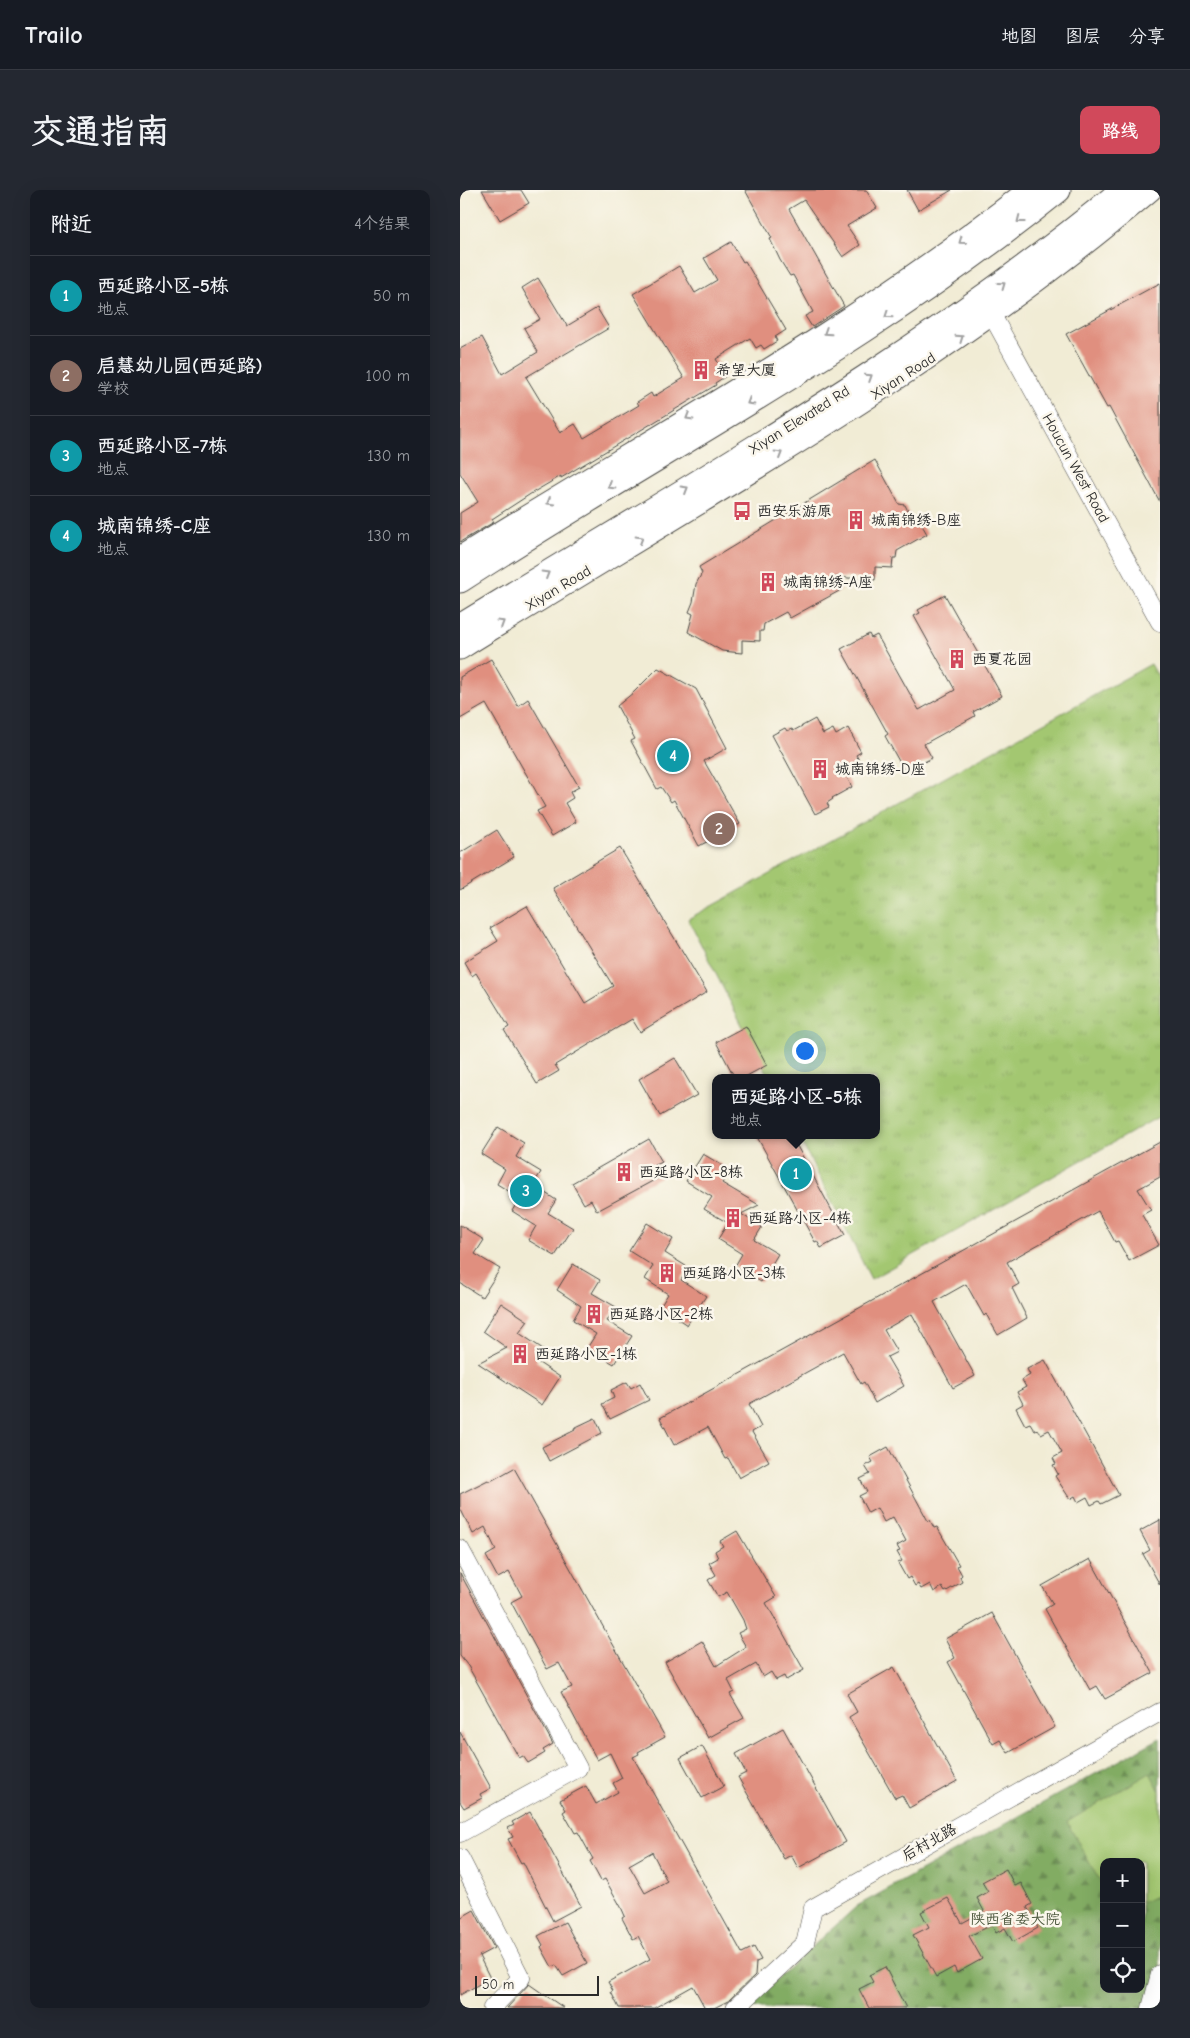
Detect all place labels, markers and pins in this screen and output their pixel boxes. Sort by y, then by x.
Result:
building icon: 希望大厦 [690,359,712,381]
place label: 希望大厦 [716,361,776,379]
bus stop icon: 西安乐游原 [731,500,753,522]
place label: 西安乐游原 [757,502,832,520]
building icon: 城南锦绣-B座 [845,509,867,531]
place label: 城南锦绣-B座 [871,511,961,529]
building icon: 城南锦绣-A座 [757,571,779,593]
place label: 城南锦绣-A座 [783,573,873,591]
building icon: 西夏花园 [946,648,968,670]
place label: 西夏花园 [972,650,1032,668]
pin: 4 [657,737,689,775]
building icon: 城南锦绣-D座 [809,758,831,780]
place label: 城南锦绣-D座 [835,760,925,778]
pin: 2 [703,810,735,848]
pin: 1 [780,1155,812,1193]
building icon: 西延路小区-8栋 [613,1161,635,1183]
place label: 西延路小区-8栋 [639,1163,743,1181]
pin: 3 [510,1172,542,1210]
building icon: 西延路小区-4栋 [722,1207,744,1229]
place label: 西延路小区-4栋 [748,1209,851,1227]
building icon: 西延路小区-3栋 [656,1262,678,1284]
place label: 西延路小区-3栋 [682,1264,786,1282]
building icon: 西延路小区-2栋 [583,1303,605,1325]
place label: 西延路小区-2栋 [609,1305,713,1323]
building icon: 西延路小区-1栋 [509,1343,531,1365]
place label: 西延路小区-1栋 [535,1345,637,1363]

